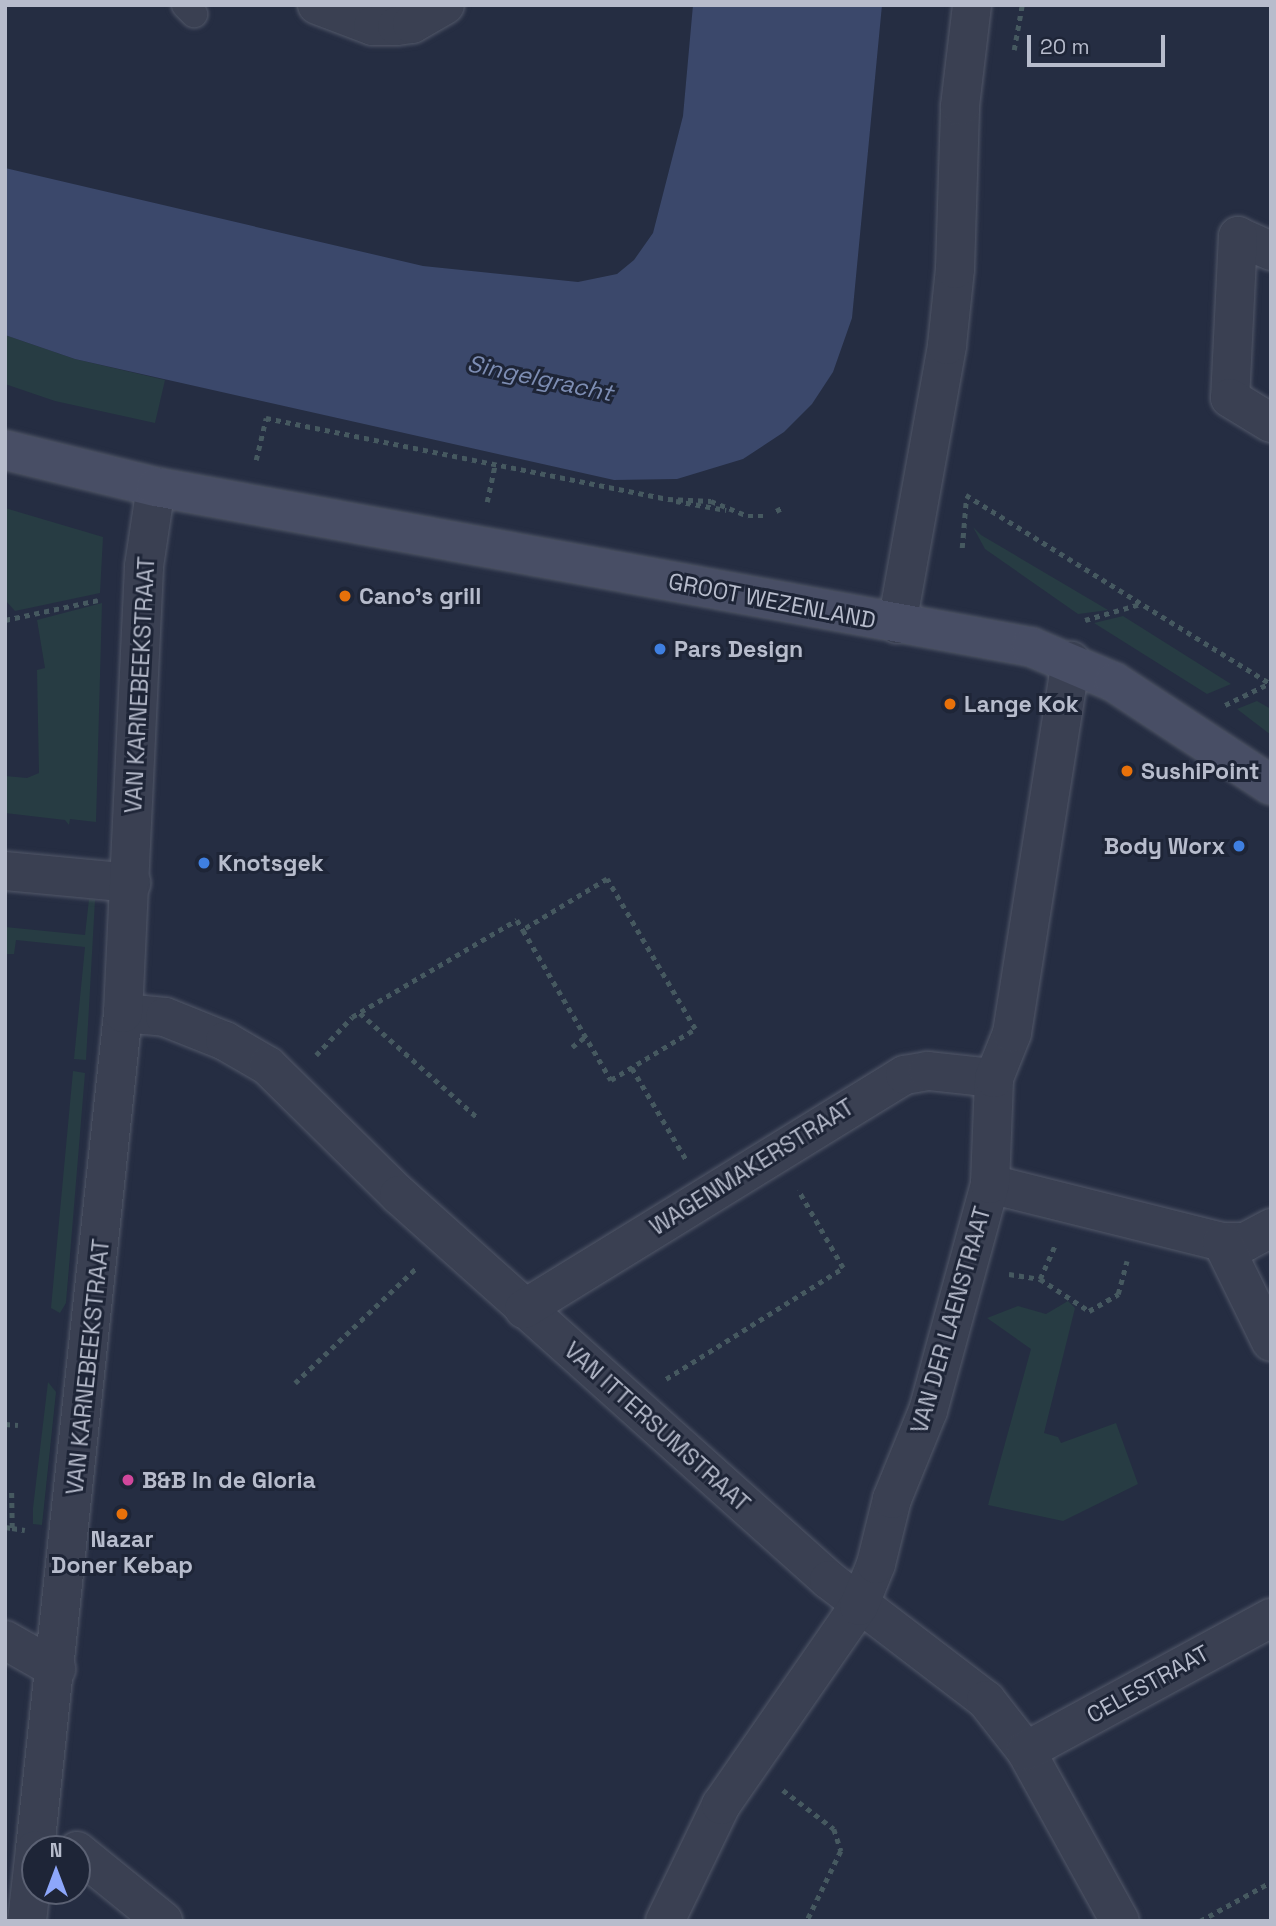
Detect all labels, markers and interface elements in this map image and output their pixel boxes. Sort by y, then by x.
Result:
scale bar [1031,21,1169,65]
text: 20 m [1040,33,1090,60]
water label: Singelgracht [465,349,615,407]
street label: VAN KARNEBEEKSTRAAT [119,556,161,814]
street label: GROOT WEZENLAND [666,567,878,635]
place label: Cano's grill [359,582,481,610]
marker: Cano's grill [337,588,353,604]
place label: Pars Design [674,635,803,663]
marker: Pars Design [652,641,668,657]
place label: Lange Kok [964,690,1079,718]
marker: Lange Kok [942,696,958,712]
place label: SushiPoint [1141,757,1260,785]
marker: SushiPoint [1119,763,1135,779]
place label: Body Worx [1104,832,1225,860]
marker: Body Worx [1231,838,1247,854]
place label: Knotsgek [218,849,324,877]
marker: Knotsgek [196,855,212,871]
street label: WAGENMAKERSTRAAT [645,1093,859,1241]
street label: VAN DER LAENSTRAAT [905,1203,997,1437]
street label: VAN KARNEBEEKSTRAAT [61,1238,115,1496]
street label: VAN ITTERSUMSTRAAT [558,1336,756,1518]
place label: B&B In de Gloria [142,1466,316,1494]
marker: B&B In de Gloria [120,1472,136,1488]
marker: Nazar Doner Kebap [114,1506,130,1522]
place label: Nazar Doner Kebap [51,1525,193,1579]
street label: CELESTRAAT [1082,1639,1214,1729]
north arrow [21,1835,91,1905]
text: N [50,1838,62,1863]

